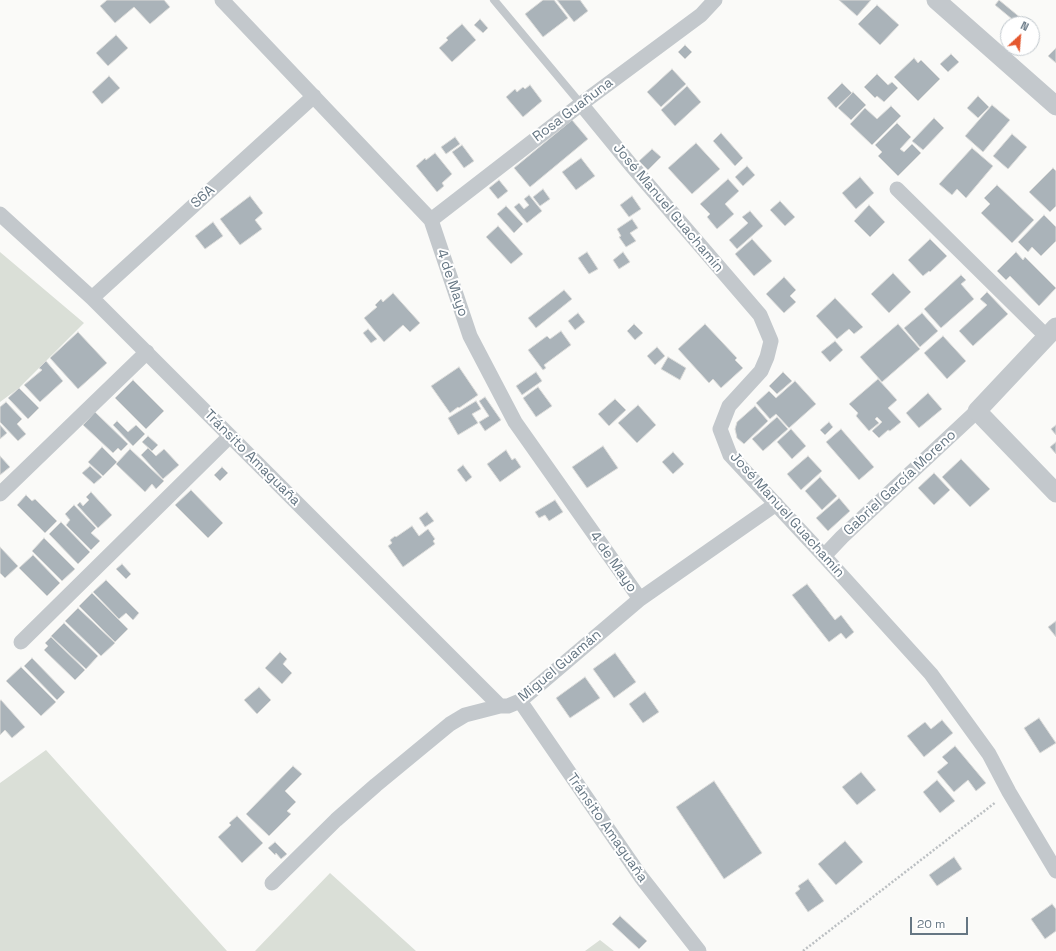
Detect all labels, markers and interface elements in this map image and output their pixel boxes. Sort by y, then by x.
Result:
north arrow [1000,16,1040,56]
text: N [1018,18,1031,34]
street label: Rosa Guañuna [530,74,616,146]
street label: José Manuel Guachamín [609,140,727,276]
street label: S6A [188,182,218,212]
street label: 4 de Mayo [433,247,471,319]
street label: Tránsito Amaguaña [200,406,304,510]
street label: Gabriel García Moreno [840,427,960,539]
street label: José Manuel Guachamín [726,449,848,581]
street label: 4 de Mayo [586,528,640,596]
street label: Miguel Guamán [515,626,605,706]
street label: Tránsito Amaguaña [563,770,651,886]
scale bar [912,909,970,935]
text: 20 m [917,916,945,932]

